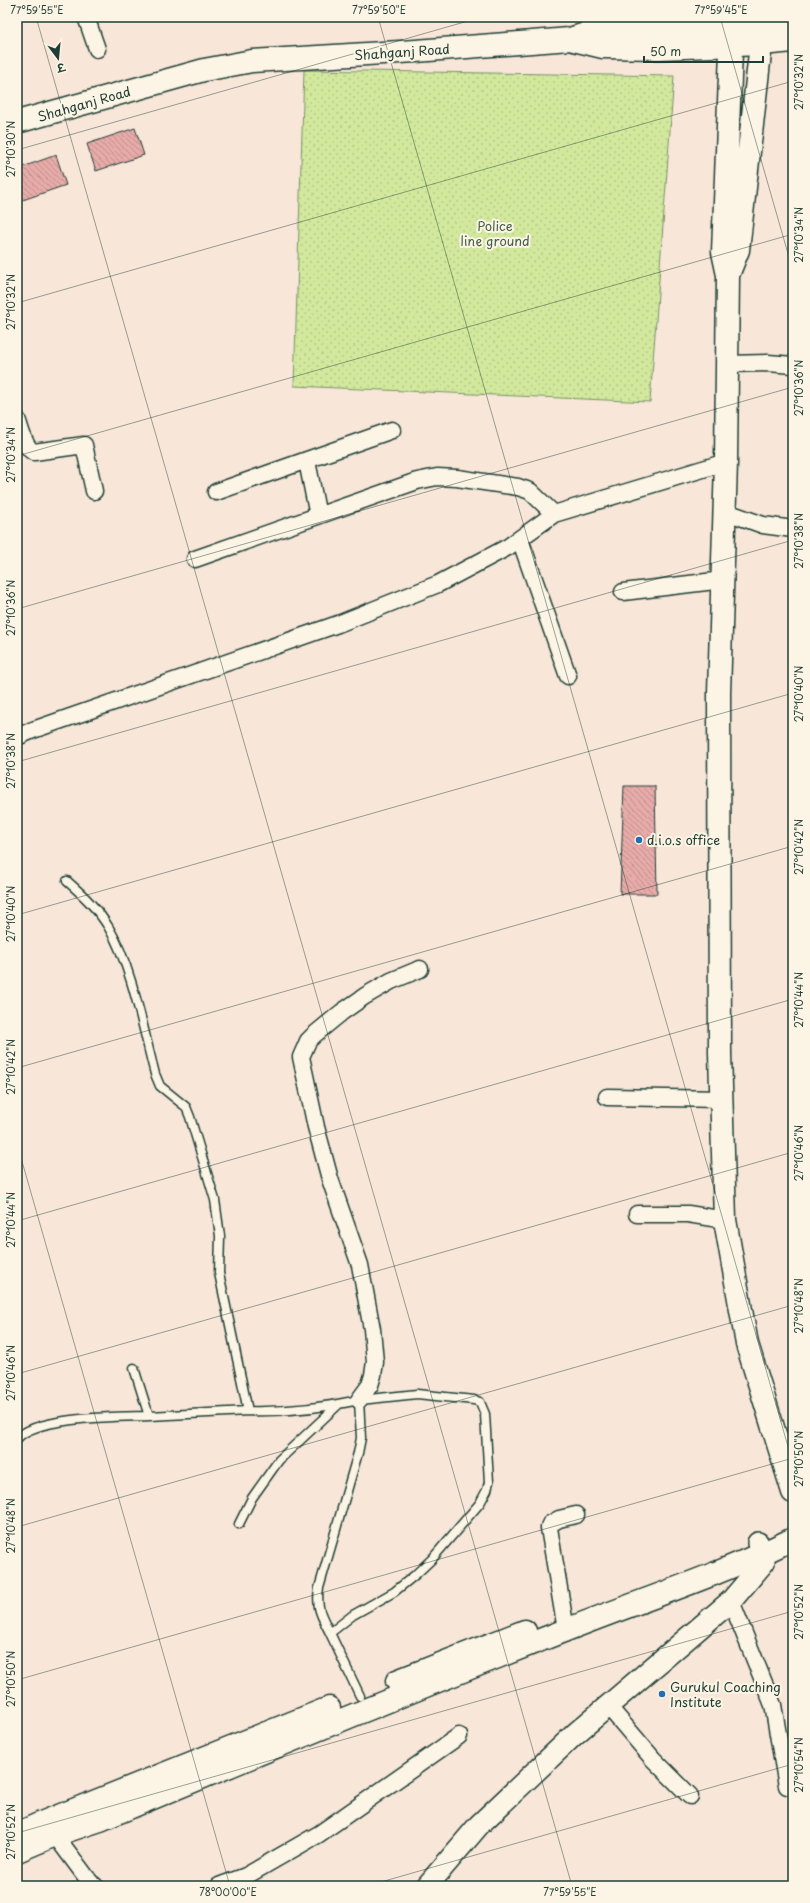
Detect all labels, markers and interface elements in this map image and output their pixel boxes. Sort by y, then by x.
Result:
text: 77°59'55"E [10,2,64,17]
text: 77°59'50"E [352,2,406,17]
text: 77°59'45"E [694,2,748,17]
north arrow [38,38,78,78]
scale bar [644,38,763,64]
street label: Shahganj Road [353,39,450,64]
text: 50 m [650,42,681,60]
text: 27°10'32"N [791,54,806,110]
text: उ [53,59,68,78]
street label: Shahganj Road [35,81,133,126]
text: 27°10'30"N [3,120,18,177]
text: 27°10'34"N [791,207,806,263]
park label: Police line ground [460,216,530,250]
text: 27°10'32"N [3,274,18,330]
text: 27°10'36"N [791,360,806,416]
text: 27°10'34"N [3,427,18,483]
text: 27°10'38"N [791,513,806,569]
text: 27°10'36"N [3,580,18,636]
text: 27°10'40"N [791,665,806,722]
text: 27°10'38"N [3,733,18,789]
text: 27°10'42"N [791,819,806,875]
place label: d.i.o.s office [647,830,720,849]
marker: d.i.o.s office [634,835,644,845]
text: 27°10'40"N [3,885,18,942]
text: 27°10'44"N [791,972,806,1028]
text: 27°10'42"N [3,1039,18,1095]
text: 27°10'46"N [791,1125,806,1181]
text: 27°10'44"N [3,1192,18,1248]
text: 27°10'48"N [791,1278,806,1334]
text: 27°10'46"N [3,1345,18,1401]
text: 27°10'50"N [791,1431,806,1487]
text: 27°10'48"N [3,1498,18,1554]
text: 27°10'52"N [791,1584,806,1640]
text: 27°10'50"N [3,1651,18,1707]
place label: Gurukul Coaching Institute [670,1677,781,1711]
marker: Gurukul Coaching Institute [657,1689,667,1699]
text: 27°10'54"N [791,1737,806,1793]
text: 27°10'52"N [3,1804,18,1860]
text: 78°00'00"E [199,1884,257,1899]
text: 77°59'55"E [543,1884,597,1899]

